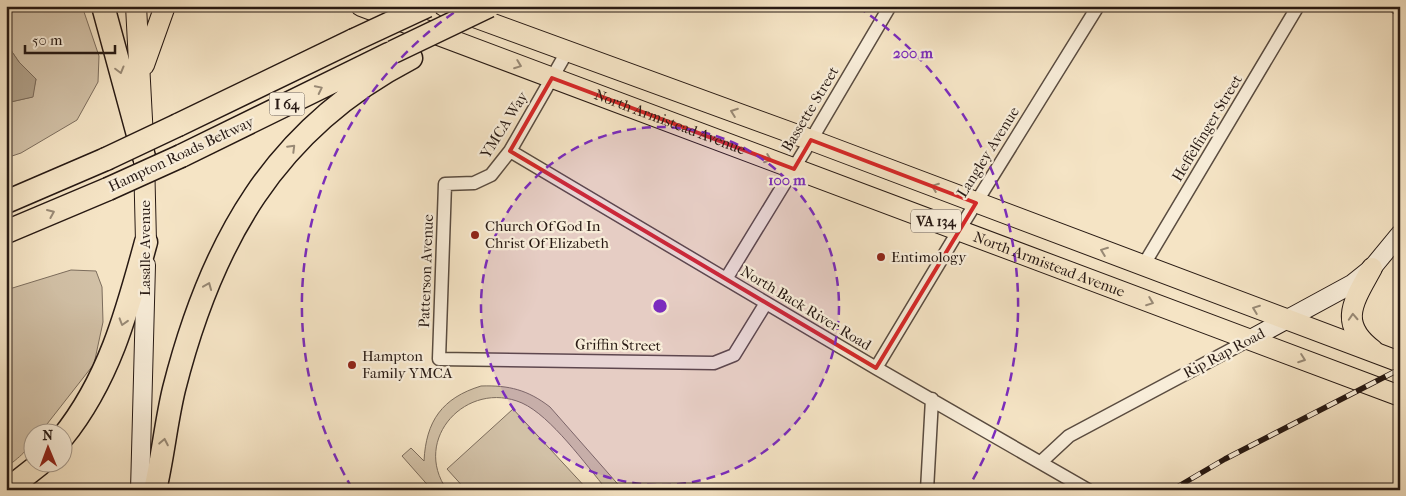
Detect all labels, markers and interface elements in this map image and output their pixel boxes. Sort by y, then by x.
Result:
scale bar [25,22,115,54]
text: 50 m [32,31,63,49]
text: 200 m [893,44,933,62]
one-way arrow [513,59,522,69]
street label: Bassette Street [778,63,843,155]
one-way arrow [114,66,125,75]
street label: Heffelfinger Street [1168,71,1246,185]
one-way arrow [314,84,323,95]
street label: North Armistead Avenue [592,85,749,159]
street label: YMCA Way [476,87,532,163]
road number: I 64 [270,92,304,116]
street label: Langley Avenue [953,103,1023,201]
one-way arrow [730,108,739,118]
street label: Hampton Roads Beltway [105,112,258,196]
one-way arrow [286,145,295,154]
one-way arrow [764,153,772,163]
text: 100 m [768,171,806,189]
one-way arrow [931,183,940,193]
street label: Lasalle Avenue [136,200,154,296]
one-way arrow [46,209,55,220]
road number: VA 134 [911,210,961,232]
street label: Patterson Avenue [415,213,437,328]
place label: Church Of God In Christ Of Elizabeth [485,217,609,252]
street label: North Armistead Avenue [971,228,1128,301]
marker: Church Of God In Christ Of Elizabeth [469,229,481,241]
one-way arrow [1100,247,1108,257]
place label: Entimology [891,248,967,266]
marker: Entimology [875,251,887,263]
street label: North Back River Road [738,262,875,354]
one-way arrow [202,282,213,291]
one-way arrow [1145,295,1154,306]
centre of rings [651,297,669,315]
one-way arrow [1252,304,1260,314]
one-way arrow [1347,313,1358,321]
one-way arrow [119,318,129,326]
street label: Rip Rap Road [1180,324,1268,382]
street label: Griffin Street [575,335,662,355]
place label: Hampton Family YMCA [362,347,453,382]
one-way arrow [1297,353,1306,364]
marker: Hampton Family YMCA [346,359,358,371]
north arrow [22,424,72,474]
text: N [42,427,54,444]
one-way arrow [158,437,168,446]

